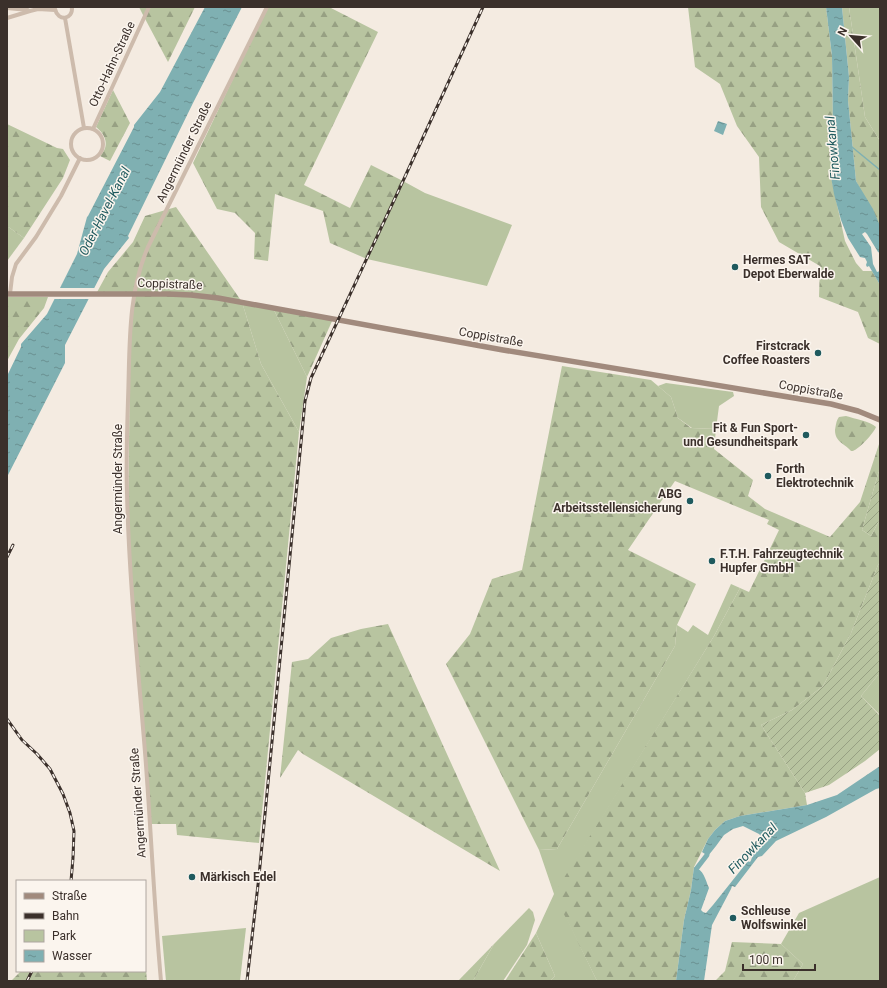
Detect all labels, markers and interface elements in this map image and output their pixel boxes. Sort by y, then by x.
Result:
north arrow [831,16,871,56]
street label: Otto-Hahn-Straße [86,19,138,109]
text: N [835,25,850,38]
street label: Angermünder Straße [153,99,215,205]
water label: Finowkanal [822,115,843,180]
water label: Oder-Havel-Kanal [76,164,134,258]
place label: Hermes SAT Depot Eberwalde [743,253,834,281]
marker: Hermes SAT Depot Eberwalde [730,262,740,272]
street label: Coppistraße [137,276,203,292]
street label: Coppistraße [458,324,524,350]
place label: Firstcrack Coffee Roasters [723,339,811,367]
marker: Firstcrack Coffee Roasters [813,348,823,358]
street label: Coppistraße [778,377,844,403]
place label: Fit & Fun Sport- und Gesundheitspark [683,421,799,449]
street label: Angermünder Straße [111,424,125,534]
marker: Fit & Fun Sport- und Gesundheitspark [801,430,811,440]
place label: Forth Elektrotechnik [776,462,854,490]
marker: Forth Elektrotechnik [763,471,773,481]
place label: ABG Arbeitsstellensicherung [553,487,682,515]
marker: ABG Arbeitsstellensicherung [685,496,695,506]
place label: F.T.H. Fahrzeugtechnik Hupfer GmbH [720,547,843,575]
marker: F.T.H. Fahrzeugtechnik Hupfer GmbH [707,556,717,566]
street label: Angermünder Straße [127,747,149,859]
water label: Finowkanal [725,820,781,877]
place label: Märkisch Edel [200,870,276,884]
marker: Märkisch Edel [187,872,197,882]
legend [16,880,146,972]
text: Straße [52,889,87,903]
place label: Schleuse Wolfswinkel [741,904,806,932]
text: Bahn [52,909,79,923]
marker: Schleuse Wolfswinkel [728,913,738,923]
text: Park [52,929,77,943]
scale bar [743,946,815,972]
text: Wasser [52,949,92,963]
text: 100 m [749,953,783,967]

